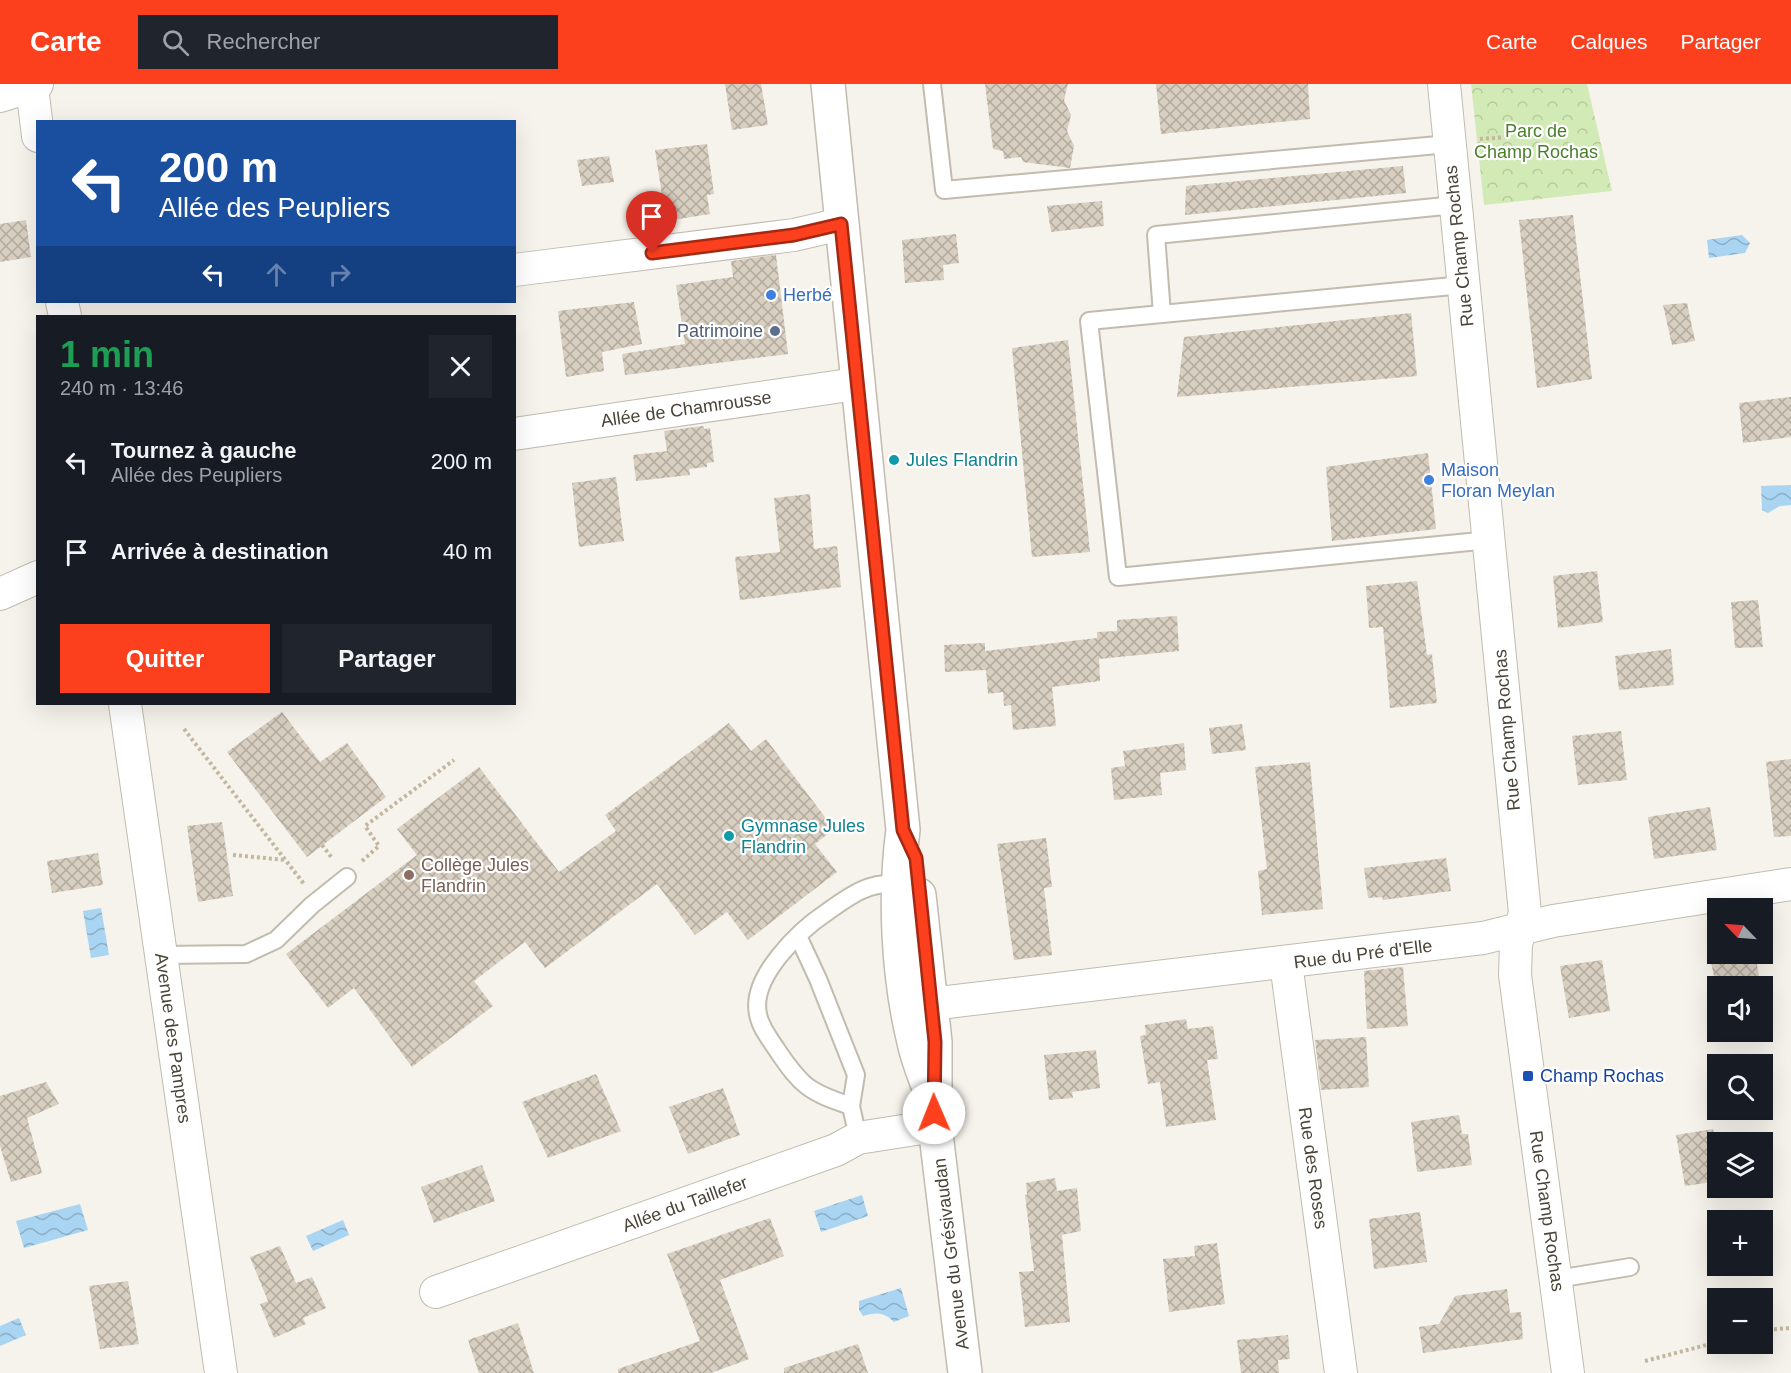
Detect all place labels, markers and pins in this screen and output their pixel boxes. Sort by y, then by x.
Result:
pin [626,191,677,253]
place label: Herbé [783,285,832,305]
marker: Herbé [764,288,778,302]
place label: Patrimoine [677,321,763,341]
marker: Patrimoine [768,324,782,338]
place label: Jules Flandrin [906,450,1018,470]
marker: Jules Flandrin [887,453,901,467]
place label: Maison Floran Meylan [1441,460,1555,501]
marker: Maison Floran Meylan [1422,473,1436,487]
place label: Gymnase Jules Flandrin [741,816,865,857]
marker: Gymnase Jules Flandrin [722,829,736,843]
place label: Collège Jules Flandrin [421,855,529,896]
marker: Collège Jules Flandrin [402,868,416,882]
place label: Champ Rochas [1540,1066,1664,1086]
marker: Champ Rochas [1521,1069,1535,1083]

